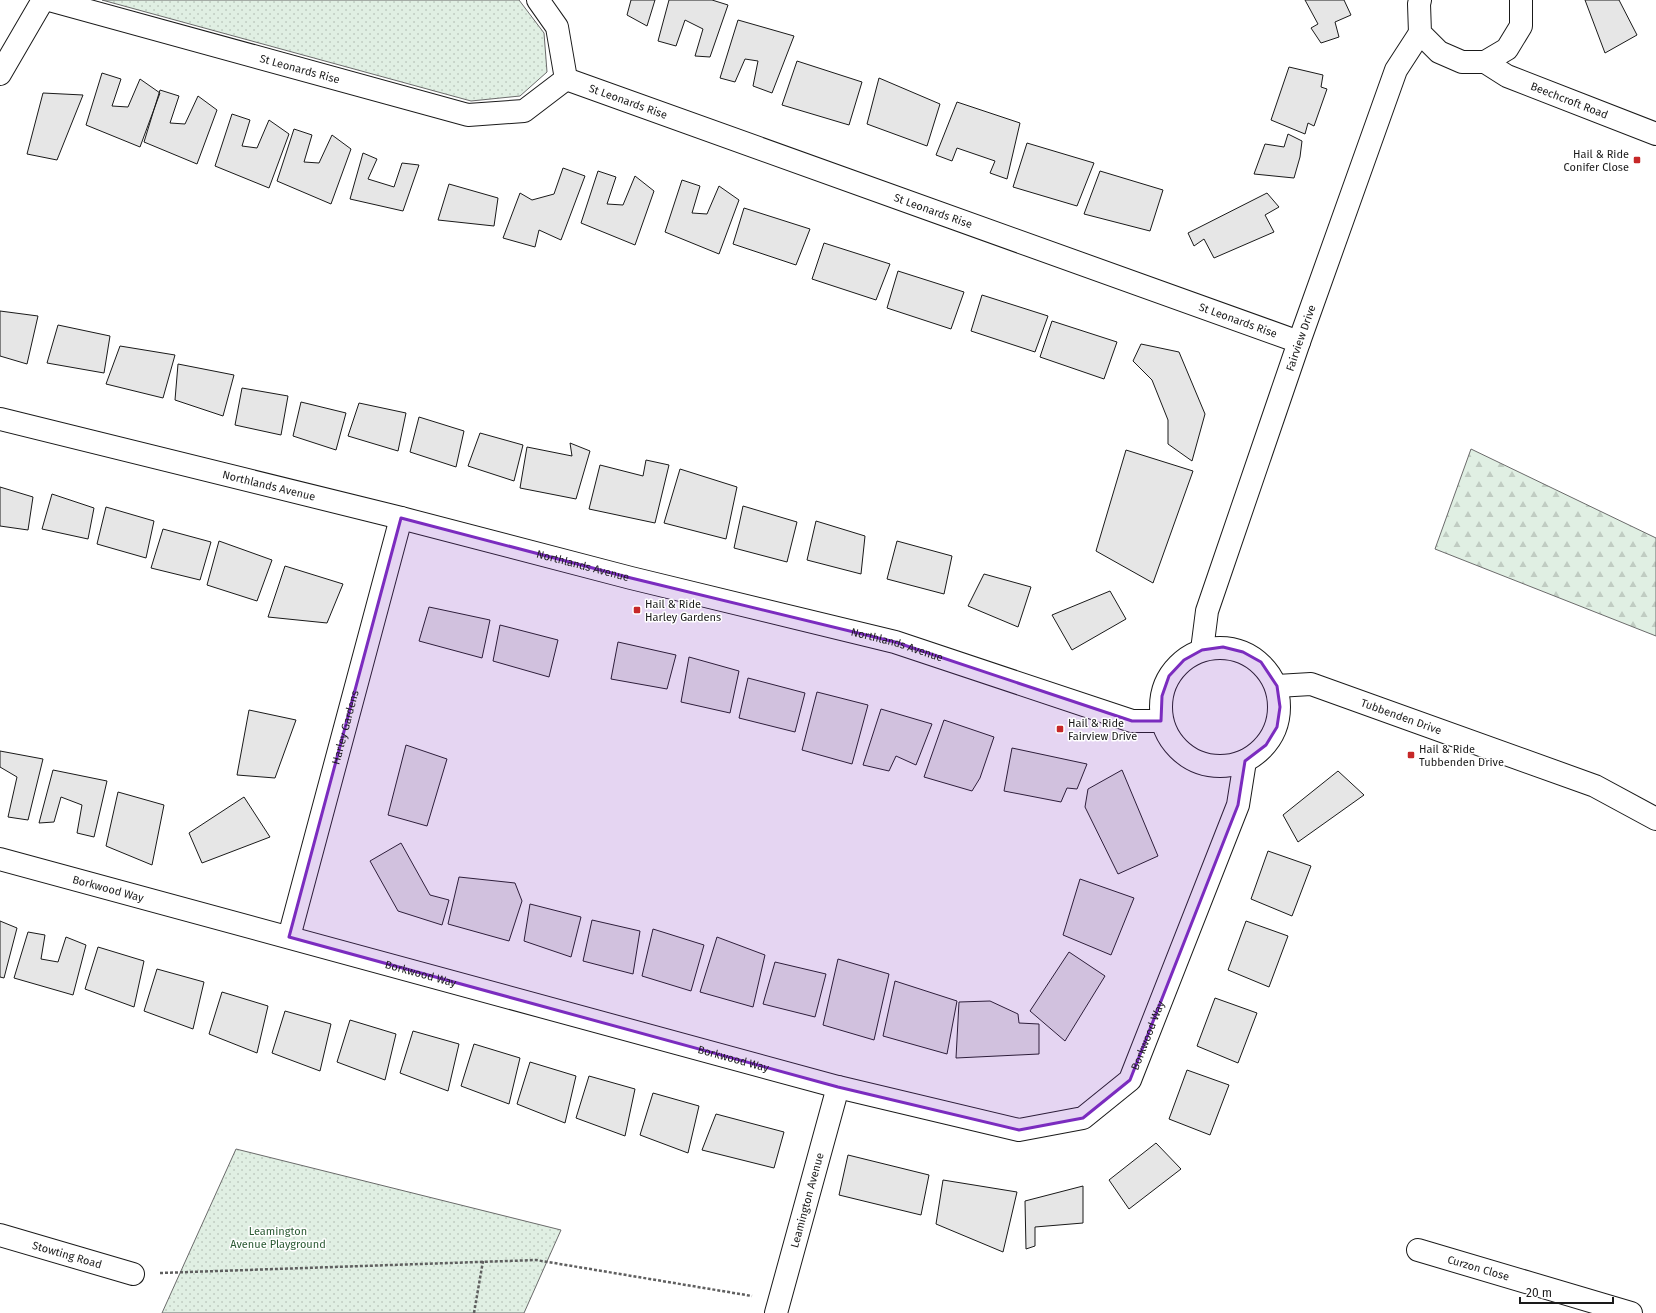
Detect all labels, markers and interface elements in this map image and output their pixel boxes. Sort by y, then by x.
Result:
street label: St Leonards Rise [258,52,341,86]
street label: Beechcroft Road [1529,80,1610,122]
street label: St Leonards Rise [587,82,669,122]
place label: Hail & Ride Conifer Close [1564,148,1629,174]
marker: Hail & Ride Conifer Close [1632,155,1642,165]
street label: St Leonards Rise [892,191,974,231]
street label: St Leonards Rise [1197,301,1279,341]
street label: Fairview Drive [1284,303,1319,373]
street label: Northlands Avenue [221,468,317,504]
street label: Northlands Avenue [535,548,631,584]
place label: Hail & Ride Harley Gardens [645,598,721,624]
marker: Hail & Ride Harley Gardens [632,605,642,615]
street label: Northlands Avenue [850,626,945,665]
street label: Harley Gardens [329,689,362,766]
street label: Tubbenden Drive [1359,696,1443,737]
place label: Hail & Ride Fairview Drive [1068,717,1137,743]
marker: Hail & Ride Fairview Drive [1055,724,1065,734]
place label: Hail & Ride Tubbenden Drive [1419,743,1504,769]
marker: Hail & Ride Tubbenden Drive [1406,750,1416,760]
street label: Borkwood Way [71,873,146,905]
street label: Borkwood Way [383,958,458,990]
street label: Borkwood Way [1129,999,1168,1072]
street label: Borkwood Way [696,1043,771,1075]
street label: Leamington Avenue [788,1151,827,1249]
park label: Leamington Avenue Playground [230,1225,326,1251]
street label: Stowting Road [31,1239,103,1272]
street label: Curzon Close [1446,1253,1511,1284]
scale bar [1520,1279,1613,1305]
text: 20 m [1526,1286,1552,1300]

